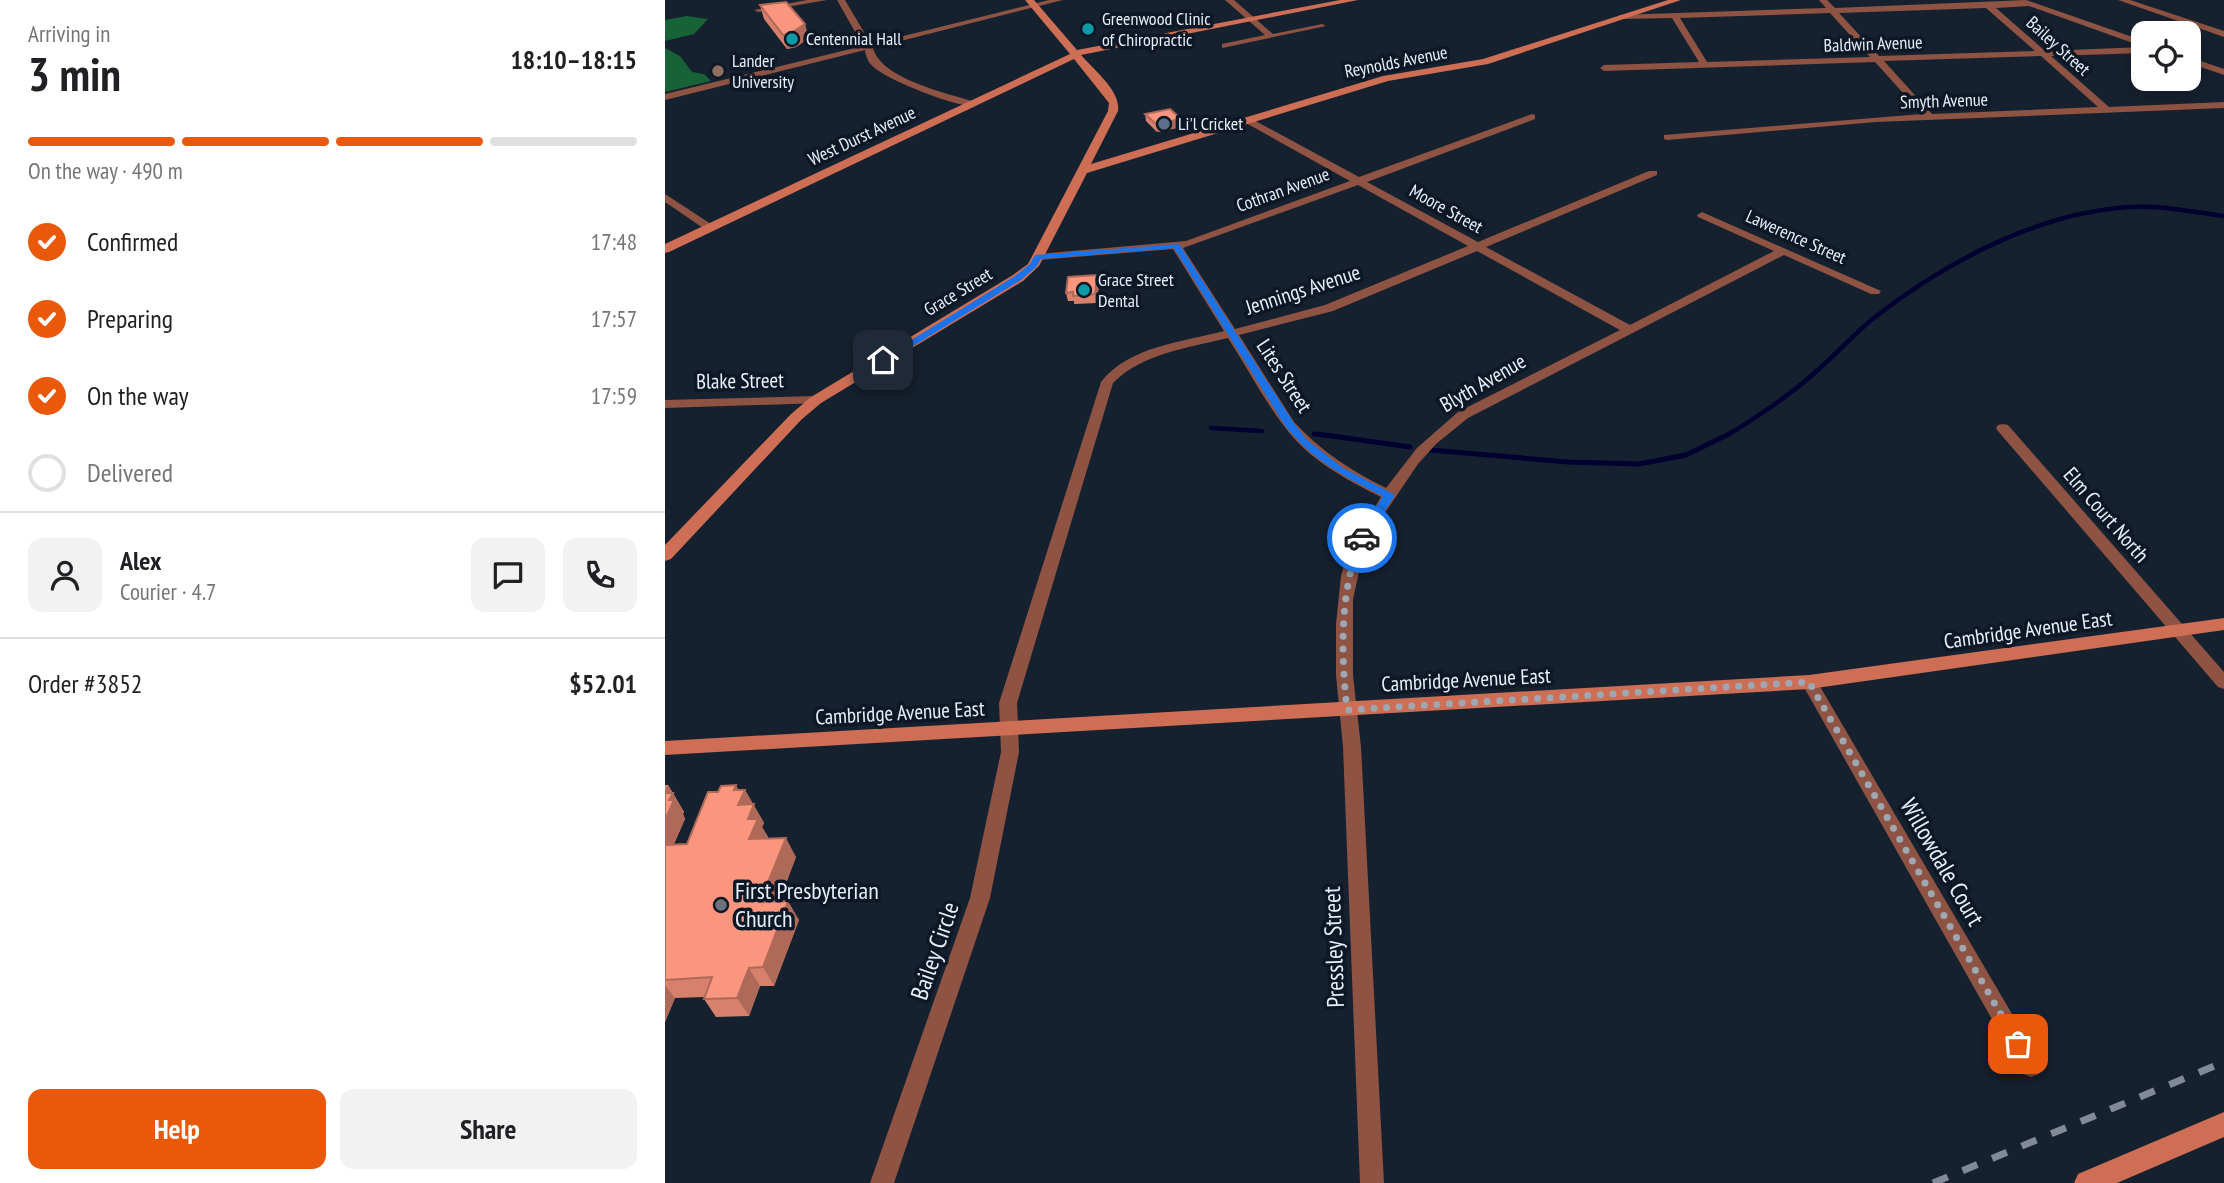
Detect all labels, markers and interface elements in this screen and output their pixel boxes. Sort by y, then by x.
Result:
place label: Greenwood Clinic of Chiropractic [1102,7,1211,51]
street label: Bailey Street [2022,11,2095,80]
text: Arriving in [28,19,110,48]
marker: Greenwood Clinic of Chiropractic [1080,21,1096,37]
map controls [2131,21,2201,91]
button: locate [2131,21,2201,91]
place label: Centennial Hall [806,27,902,50]
street label: Baldwin Avenue [1823,30,1923,57]
marker: Centennial Hall [784,31,800,47]
street label: Reynolds Avenue [1342,40,1449,83]
text: 18:10–18:15 [510,43,637,76]
text: 3 min [28,44,121,104]
place label: Lander University [732,49,794,93]
marker: Lander University [710,63,726,79]
street label: Smyth Avenue [1900,87,1988,114]
street label: West Durst Avenue [804,101,919,170]
place label: Li'l Cricket [1178,112,1243,135]
marker: Li'l Cricket [1156,116,1172,132]
text: On the way · 490 m [28,156,183,185]
street label: Cothran Avenue [1233,162,1332,217]
street label: Moore Street [1405,179,1487,238]
street label: Lawerence Street [1743,204,1850,269]
icon: check [28,223,66,261]
text: Confirmed [87,225,178,258]
text: 17:48 [591,227,637,256]
street label: Jennings Avenue [1241,258,1364,321]
street label: Grace Street [919,262,996,321]
place label: Grace Street Dental [1098,268,1174,312]
marker: Grace Street Dental [1076,282,1092,298]
icon: check [28,300,66,338]
text: Preparing [87,302,173,335]
text: 17:57 [591,304,637,333]
pin [853,330,913,390]
street label: Lites Street [1251,334,1318,418]
icon: home [864,341,902,379]
street label: Blyth Avenue [1435,347,1531,418]
street label: Blake Street [696,366,784,395]
icon: check [28,377,66,415]
text: On the way [87,379,189,412]
text: 17:59 [591,381,637,410]
text: Delivered [87,456,173,489]
street label: Elm Court North [2058,462,2155,568]
courier [1327,503,1397,573]
icon: car [1343,519,1381,557]
button: person [28,538,102,612]
button: chat [471,538,545,612]
button: phone [563,538,637,612]
text: Alex [120,544,161,577]
text: Courier · 4.7 [120,577,216,606]
street label: Cambridge Avenue East [1942,604,2114,655]
street label: Cambridge Avenue East [1381,662,1551,697]
text: Order #3852 [28,667,143,700]
text: $52.01 [569,667,637,700]
street label: Cambridge Avenue East [815,695,985,730]
street label: Willowdale Court [1893,792,1992,931]
place label: First Presbyterian Church [735,875,879,934]
street label: Pressley Street [1316,886,1351,1008]
marker: First Presbyterian Church [713,897,729,913]
street label: Bailey Circle [903,898,966,1004]
pin [1988,1014,2048,1074]
icon: bag [1999,1025,2037,1063]
button: Help [28,1089,326,1169]
button: Share [340,1089,637,1169]

